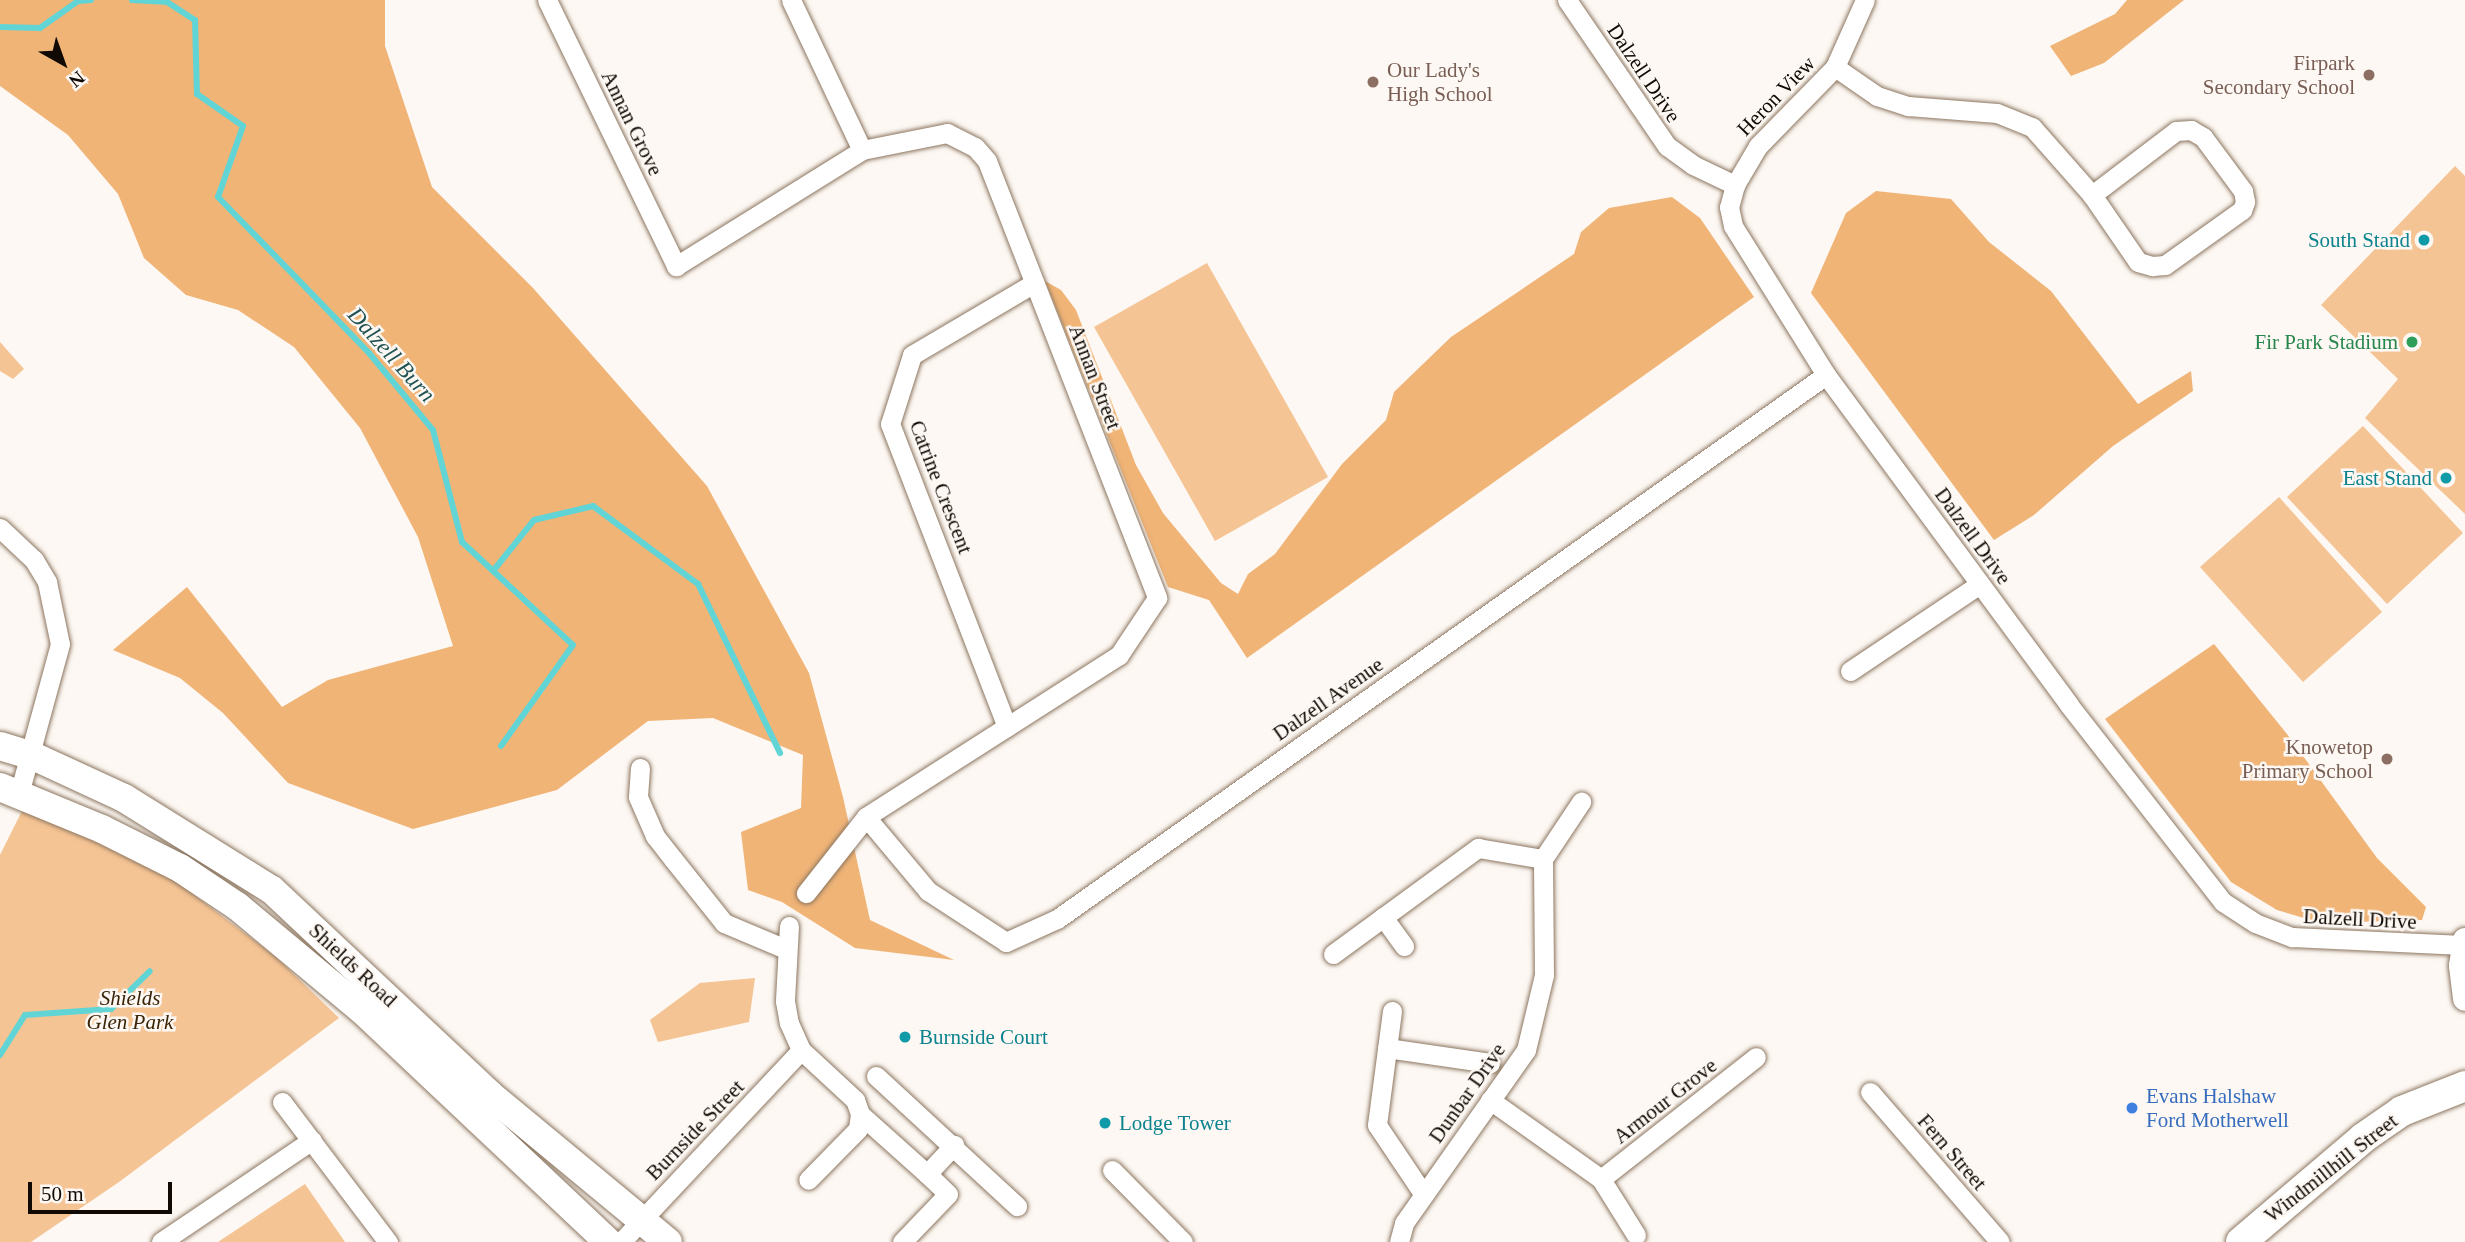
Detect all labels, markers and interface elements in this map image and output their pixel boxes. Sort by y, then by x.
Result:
street label: Dalzell Drive [1602,19,1686,127]
north arrow [28,28,98,98]
place label: Firpark Secondary School [2203,50,2355,100]
street label: Heron View [1732,51,1820,141]
place label: Our Lady's High School [1387,57,1493,107]
street label: Annan Grove [596,66,668,180]
text: N [65,67,89,92]
marker: Firpark Secondary School [2361,67,2377,83]
marker: Our Lady's High School [1365,74,1381,90]
place label: South Stand [2308,227,2410,253]
marker: South Stand [2416,232,2432,248]
water label: Dalzell Burn [341,302,441,408]
street label: Annan Street [1063,321,1127,433]
place label: Fir Park Stadium [2254,329,2398,355]
marker: Fir Park Stadium [2404,334,2420,350]
street label: Catrine Crescent [904,417,978,557]
place label: East Stand [2343,465,2432,491]
marker: East Stand [2438,470,2454,486]
street label: Dalzell Drive [1929,483,2017,589]
street label: Dalzell Avenue [1268,652,1388,746]
place label: Knowetop Primary School [2242,734,2373,784]
marker: Knowetop Primary School [2379,751,2395,767]
street label: Dalzell Drive [2303,903,2417,935]
street label: Shields Road [304,918,402,1012]
park label: Shields Glen Park [87,985,173,1035]
place label: Burnside Court [919,1024,1048,1050]
marker: Burnside Court [897,1029,913,1045]
street label: Dunbar Drive [1423,1038,1511,1148]
street label: Armour Grove [1608,1053,1722,1149]
street label: Burnside Street [641,1074,749,1186]
place label: Evans Halshaw Ford Motherwell [2146,1083,2289,1133]
marker: Evans Halshaw Ford Motherwell [2124,1100,2140,1116]
street label: Windmillhill Street [2259,1108,2403,1228]
street label: Fern Street [1912,1109,1992,1195]
place label: Lodge Tower [1119,1110,1231,1136]
marker: Lodge Tower [1097,1115,1113,1131]
scale bar [32,1168,175,1212]
text: 50 m [41,1182,84,1206]

